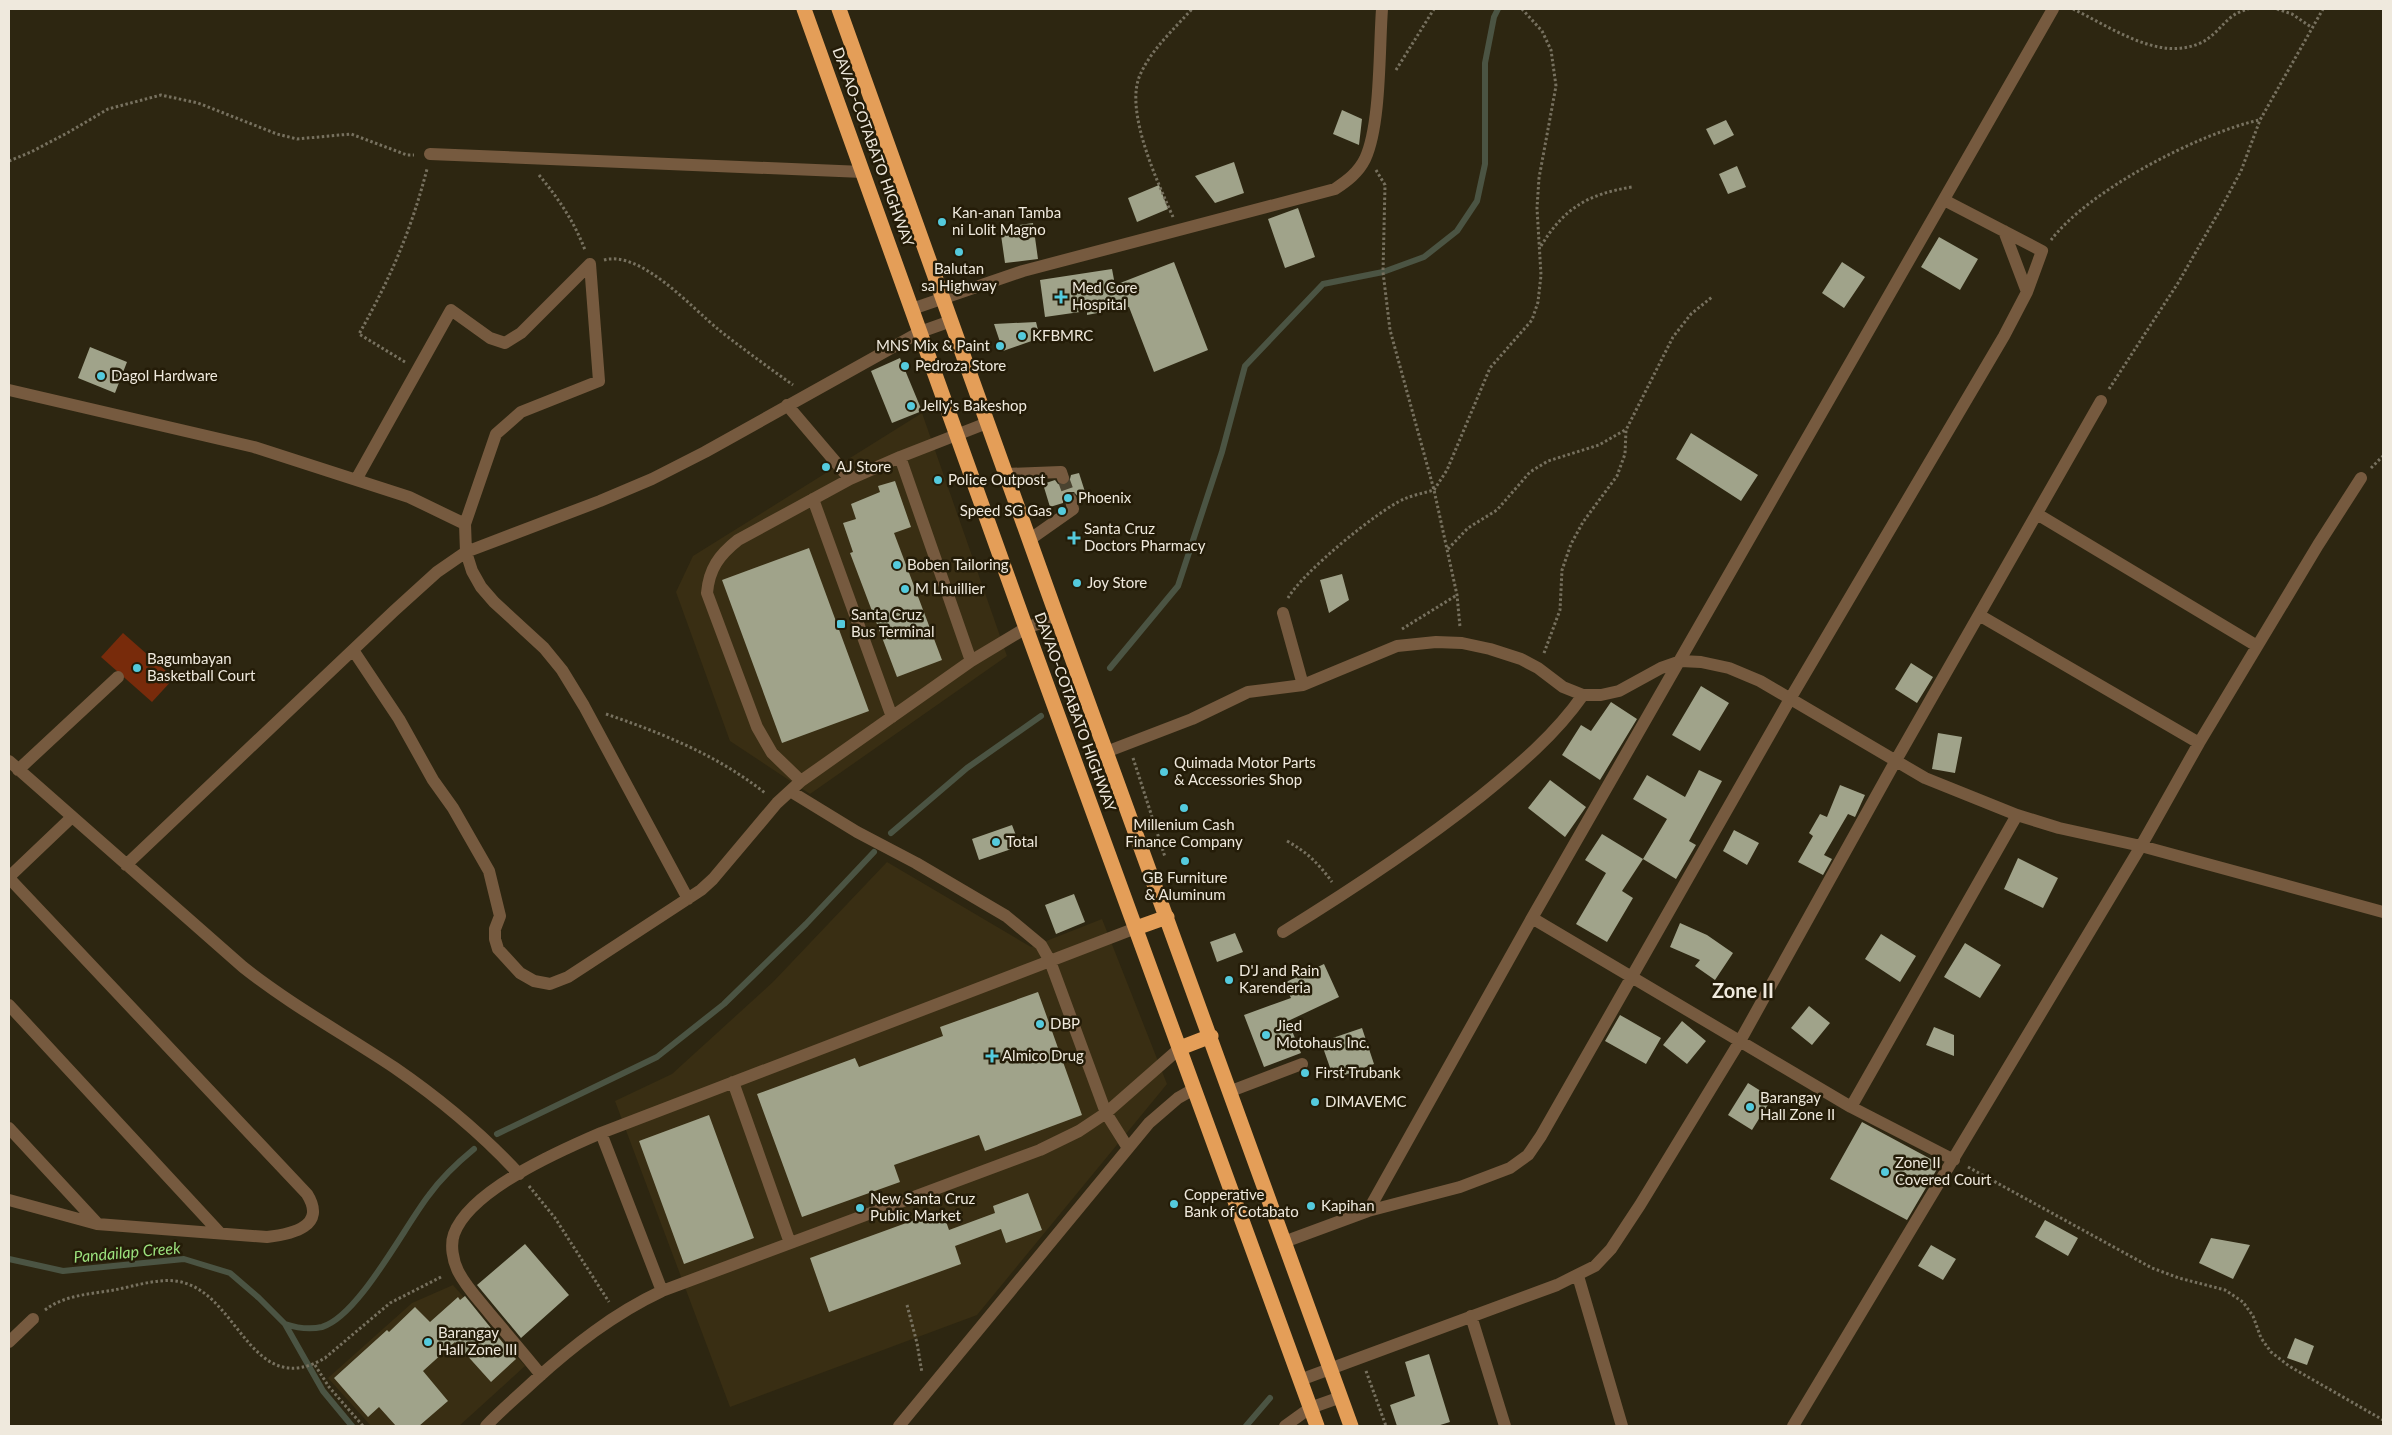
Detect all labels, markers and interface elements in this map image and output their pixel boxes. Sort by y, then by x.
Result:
street label: DAVAO-COTABATO HIGHWAY [829,45,919,249]
place label: Kan-anan Tamba ni Lolit Magno [952,203,1061,238]
marker: Kan-anan Tamba ni Lolit Magno [936,216,948,228]
marker: Balutan sa Highway [953,246,965,258]
place label: Balutan sa Highway [921,259,997,294]
place label: Med Core Hospital [1072,278,1137,313]
marker: Med Core Hospital [1054,290,1068,304]
place label: KFBMRC [1032,326,1093,344]
marker: KFBMRC [1016,330,1028,342]
place label: MNS Mix & Paint [876,336,991,354]
marker: MNS Mix & Paint [994,340,1006,352]
place label: Pedroza Store [915,356,1006,374]
marker: Pedroza Store [899,360,911,372]
place label: Dagol Hardware [111,366,218,384]
marker: Dagol Hardware [95,370,107,382]
place label: Jelly's Bakeshop [921,396,1027,414]
marker: Jelly's Bakeshop [905,400,917,412]
place label: AJ Store [836,457,891,475]
marker: AJ Store [820,461,832,473]
place label: Police Outpost [948,470,1046,488]
marker: Police Outpost [932,474,944,486]
place label: Phoenix [1078,488,1132,506]
marker: Phoenix [1062,492,1074,504]
place label: Speed SG Gas [960,501,1052,519]
marker: Speed SG Gas [1056,505,1068,517]
place label: Santa Cruz Doctors Pharmacy [1084,519,1206,554]
marker: Santa Cruz Doctors Pharmacy [1068,532,1080,544]
place label: Boben Tailoring [907,555,1009,573]
marker: Boben Tailoring [891,559,903,571]
place label: Joy Store [1087,573,1147,591]
marker: Joy Store [1071,577,1083,589]
place label: M Lhuillier [915,579,985,597]
marker: M Lhuillier [899,583,911,595]
place label: Santa Cruz Bus Terminal [851,605,935,640]
street label: DAVAO-COTABATO HIGHWAY [1031,610,1121,814]
marker: Santa Cruz Bus Terminal [835,618,847,630]
place label: Bagumbayan Basketball Court [147,649,256,684]
marker: Bagumbayan Basketball Court [131,662,143,674]
place label: Quimada Motor Parts & Accessories Shop [1174,753,1316,788]
marker: Quimada Motor Parts & Accessories Shop [1158,766,1170,778]
marker: Millenium Cash Finance Company [1178,802,1190,814]
place label: Millenium Cash Finance Company [1125,815,1243,850]
place label: Total [1006,832,1038,850]
marker: Total [990,836,1002,848]
marker: GB Furniture & Aluminum [1179,855,1191,867]
place label: GB Furniture & Aluminum [1142,868,1228,903]
place label: D'J and Rain Karenderia [1239,961,1319,996]
marker: D'J and Rain Karenderia [1223,974,1235,986]
district label: Zone II [1712,978,1774,1002]
place label: DBP [1050,1014,1080,1032]
place label: Jied Motohaus Inc. [1276,1016,1370,1051]
marker: DBP [1034,1018,1046,1030]
marker: Jied Motohaus Inc. [1260,1029,1272,1041]
place label: Almico Drug [1002,1046,1084,1064]
marker: Almico Drug [986,1050,998,1062]
place label: First Trubank [1315,1063,1401,1081]
marker: First Trubank [1299,1067,1311,1079]
place label: Barangay Hall Zone II [1760,1088,1835,1123]
place label: DIMAVEMC [1325,1092,1407,1110]
marker: DIMAVEMC [1309,1096,1321,1108]
marker: Barangay Hall Zone II [1744,1101,1756,1113]
place label: Zone II Covered Court [1895,1153,1992,1188]
marker: Zone II Covered Court [1879,1166,1891,1178]
place label: Copperative Bank of Cotabato [1184,1185,1299,1220]
place label: New Santa Cruz Public Market [870,1189,976,1224]
place label: Kapihan [1321,1196,1375,1214]
marker: Copperative Bank of Cotabato [1168,1198,1180,1210]
marker: Kapihan [1305,1200,1317,1212]
marker: New Santa Cruz Public Market [854,1202,866,1214]
water label: Pandailap Creek [73,1237,182,1266]
place label: Barangay Hall Zone III [438,1323,518,1358]
marker: Barangay Hall Zone III [422,1336,434,1348]

